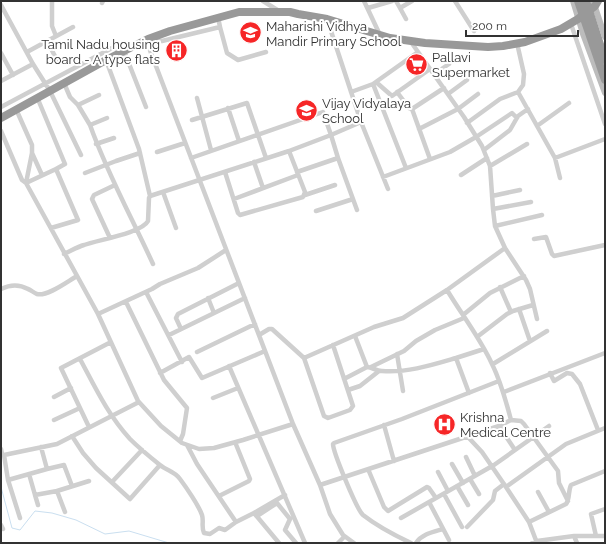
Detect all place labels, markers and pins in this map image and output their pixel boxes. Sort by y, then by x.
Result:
place label: Maharishi Vidhya Mandir Primary School [266,19,402,49]
school or university icon: Maharishi Vidhya Mandir Primary School [237,20,263,46]
place label: Tamil Nadu housing board - A type flats [41,37,160,67]
building icon: Tamil Nadu housing board - A type flats [163,38,189,64]
place label: Pallavi Supermarket [432,50,511,80]
supermarket icon: Pallavi Supermarket [404,51,430,77]
place label: Vijay Vidyalaya School [322,96,411,126]
school or university icon: Vijay Vidyalaya School [294,97,320,123]
place label: Krishna Medical Centre [460,410,551,440]
hospital icon: Krishna Medical Centre [432,411,458,437]

